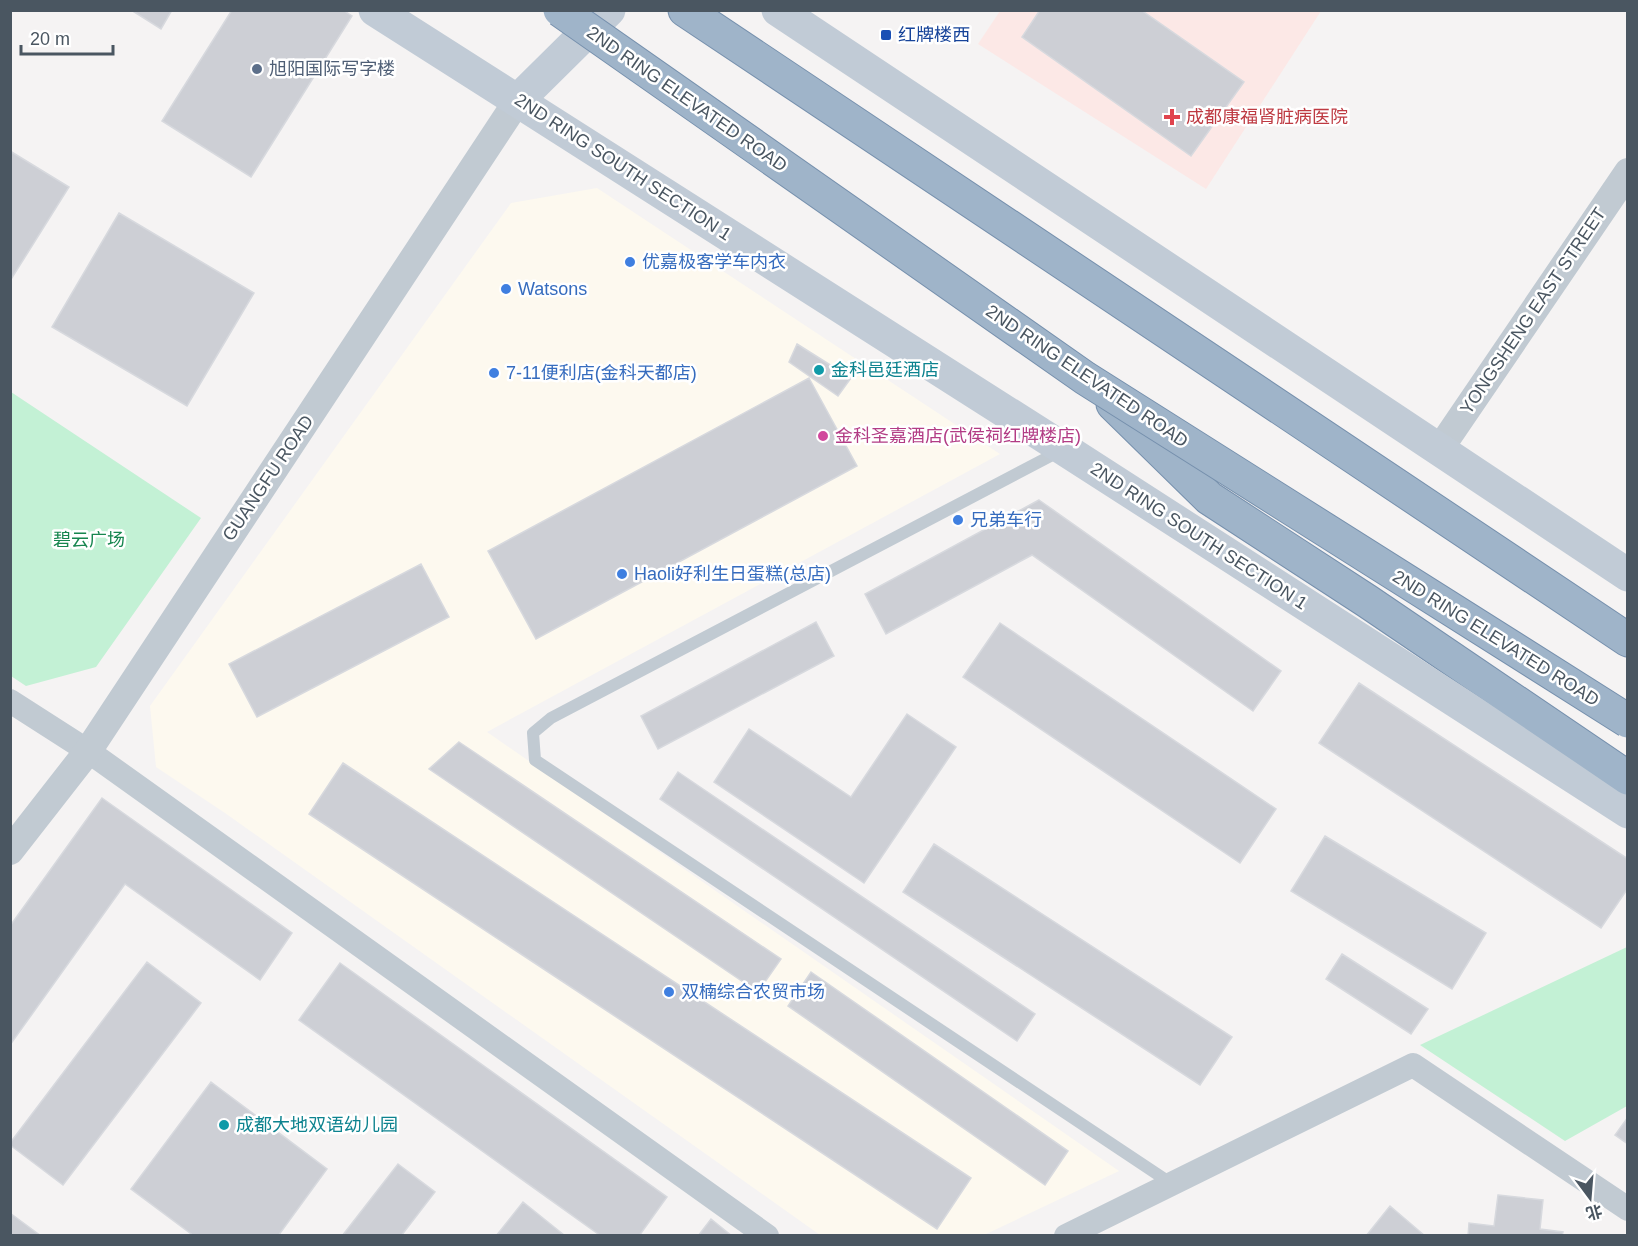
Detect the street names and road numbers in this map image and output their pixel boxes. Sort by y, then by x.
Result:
street label: 2ND RING ELEVATED ROAD [583,22,791,176]
street label: 2ND RING SOUTH SECTION 1 [511,89,735,245]
street label: YONGSHENG EAST STREET [1456,204,1610,418]
street label: 2ND RING ELEVATED ROAD [982,301,1192,451]
street label: GUANGFU ROAD [219,411,317,545]
street label: 2ND RING SOUTH SECTION 1 [1087,458,1311,614]
street label: 2ND RING ELEVATED ROAD [1389,566,1603,710]

